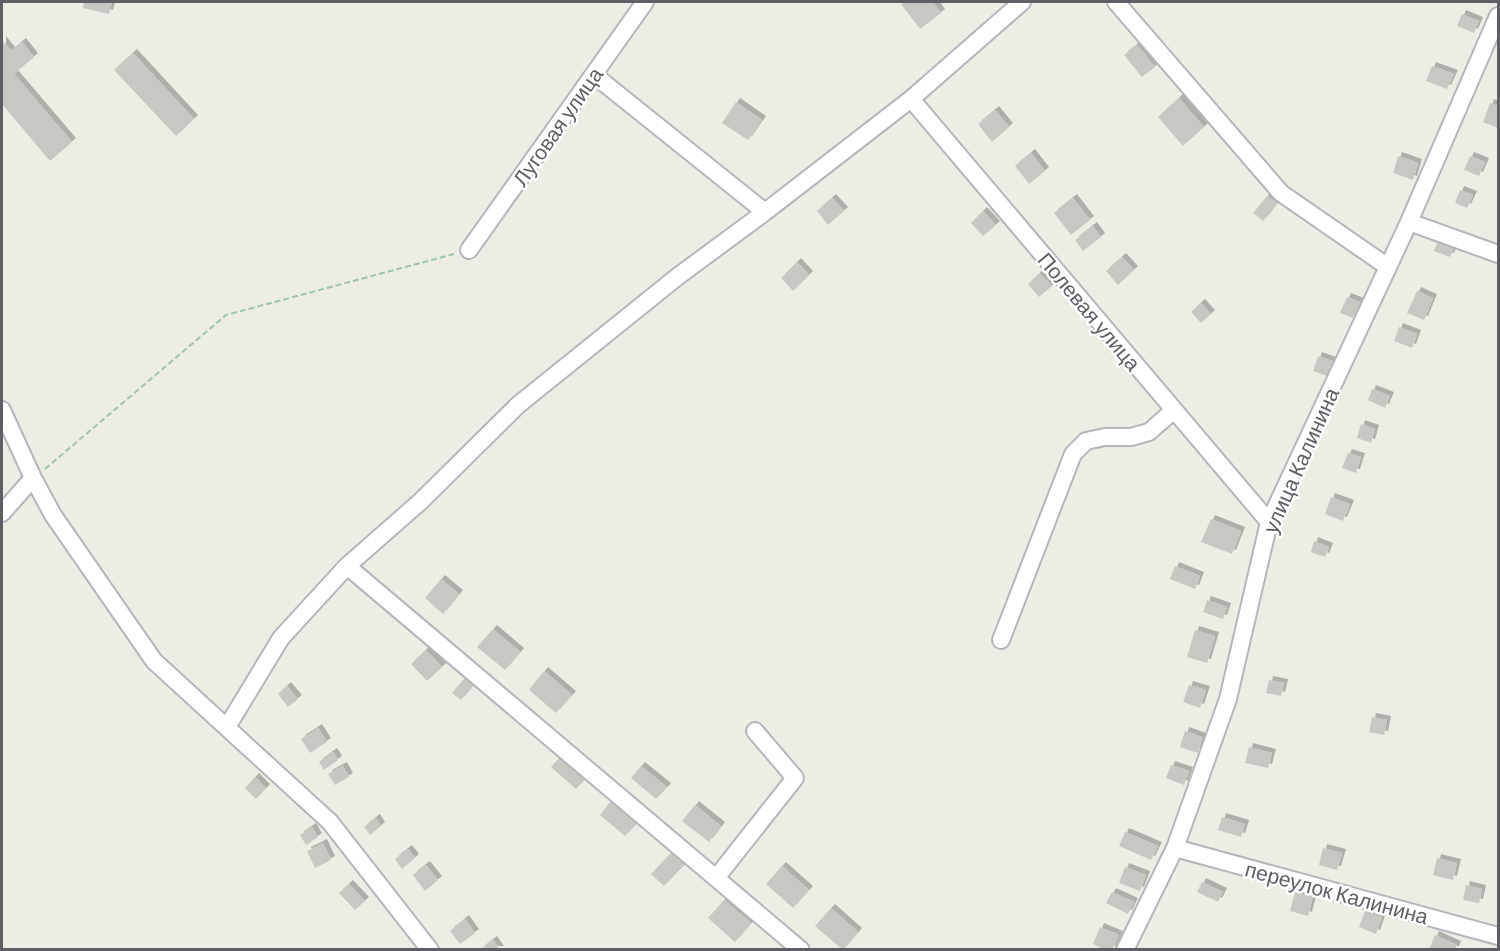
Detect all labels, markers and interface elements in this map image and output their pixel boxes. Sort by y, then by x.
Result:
street label: Луговая улица [507,62,607,190]
street label: Полевая улица [1033,247,1147,375]
street label: улица Калинина [1257,383,1343,537]
street label: переулок Калинина [1243,856,1431,929]

